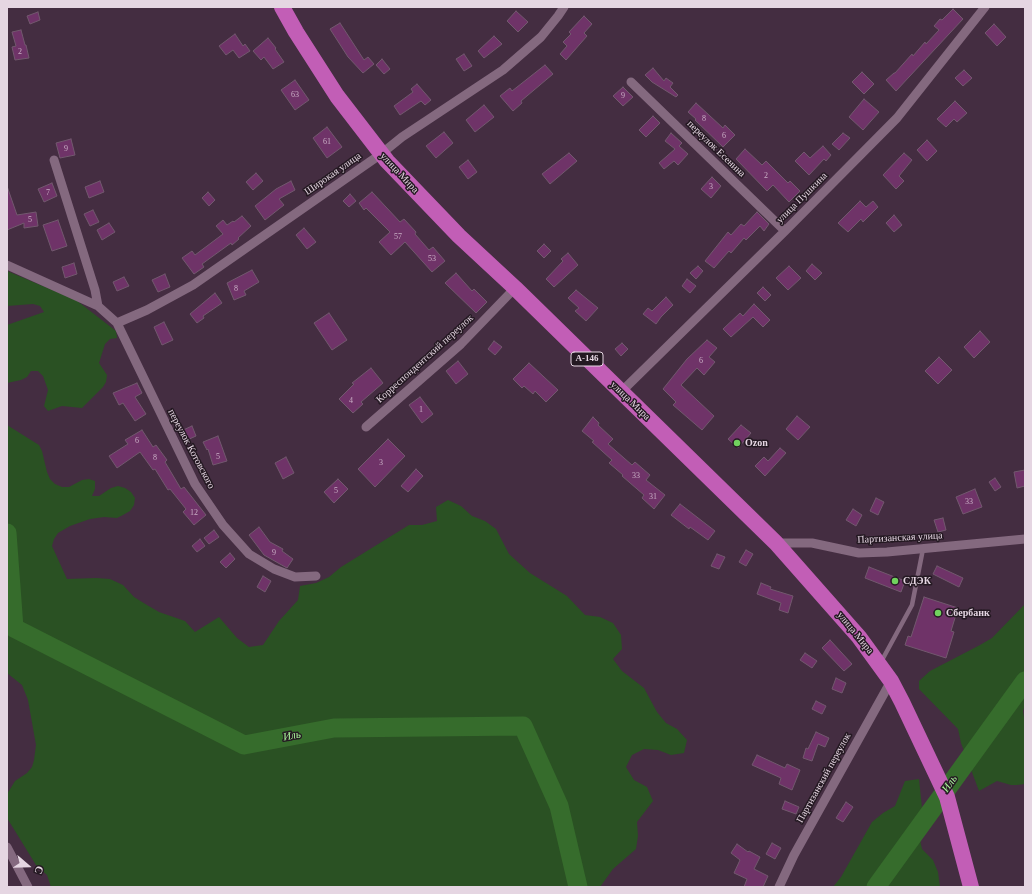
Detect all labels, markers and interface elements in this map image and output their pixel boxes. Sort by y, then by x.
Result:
house number: 2 [18,47,22,57]
house number: 63 [291,90,299,100]
house number: 9 [621,91,625,101]
house number: 8 [702,114,706,124]
street label: переулок Есенина [684,118,748,180]
house number: 6 [722,131,726,141]
house number: 61 [323,137,331,147]
house number: 9 [64,144,68,154]
street label: Широкая улица [302,150,364,198]
street label: улица Мира [377,150,421,196]
street label: улица Пушкина [774,170,830,226]
house number: 2 [764,171,768,181]
house number: 3 [709,182,713,192]
house number: 7 [46,188,50,198]
house number: 5 [28,215,32,225]
house number: 57 [394,232,402,242]
house number: 53 [428,254,436,264]
house number: 8 [234,284,238,294]
street label: Корреспондентский переулок [374,312,476,406]
road number: А-146 [571,352,603,366]
house number: 6 [699,356,703,366]
street label: улица Мира [608,379,652,423]
house number: 4 [349,396,353,406]
house number: 1 [419,405,423,415]
street label: переулок Котовского [165,407,217,491]
house number: 6 [135,436,139,446]
place label: Ozon [745,437,768,449]
marker: Ozon [732,438,742,448]
house number: 5 [216,452,220,462]
house number: 8 [153,453,157,463]
house number: 3 [379,458,383,468]
house number: 33 [632,471,640,481]
house number: 5 [334,486,338,496]
house number: 31 [649,492,657,502]
house number: 33 [965,497,973,507]
house number: 12 [190,508,198,518]
street label: Партизанская улица [857,530,943,546]
house number: 9 [272,548,276,558]
place label: СДЭК [903,575,931,587]
marker: СДЭК [890,576,900,586]
place label: Сбербанк [946,607,990,619]
marker: Сбербанк [933,608,943,618]
street label: улица Мира [834,609,876,657]
water label: Иль [282,728,302,744]
street label: Партизанский переулок [794,731,854,825]
water label: Иль [939,773,961,795]
north arrow [8,846,48,886]
text: С [32,864,46,876]

